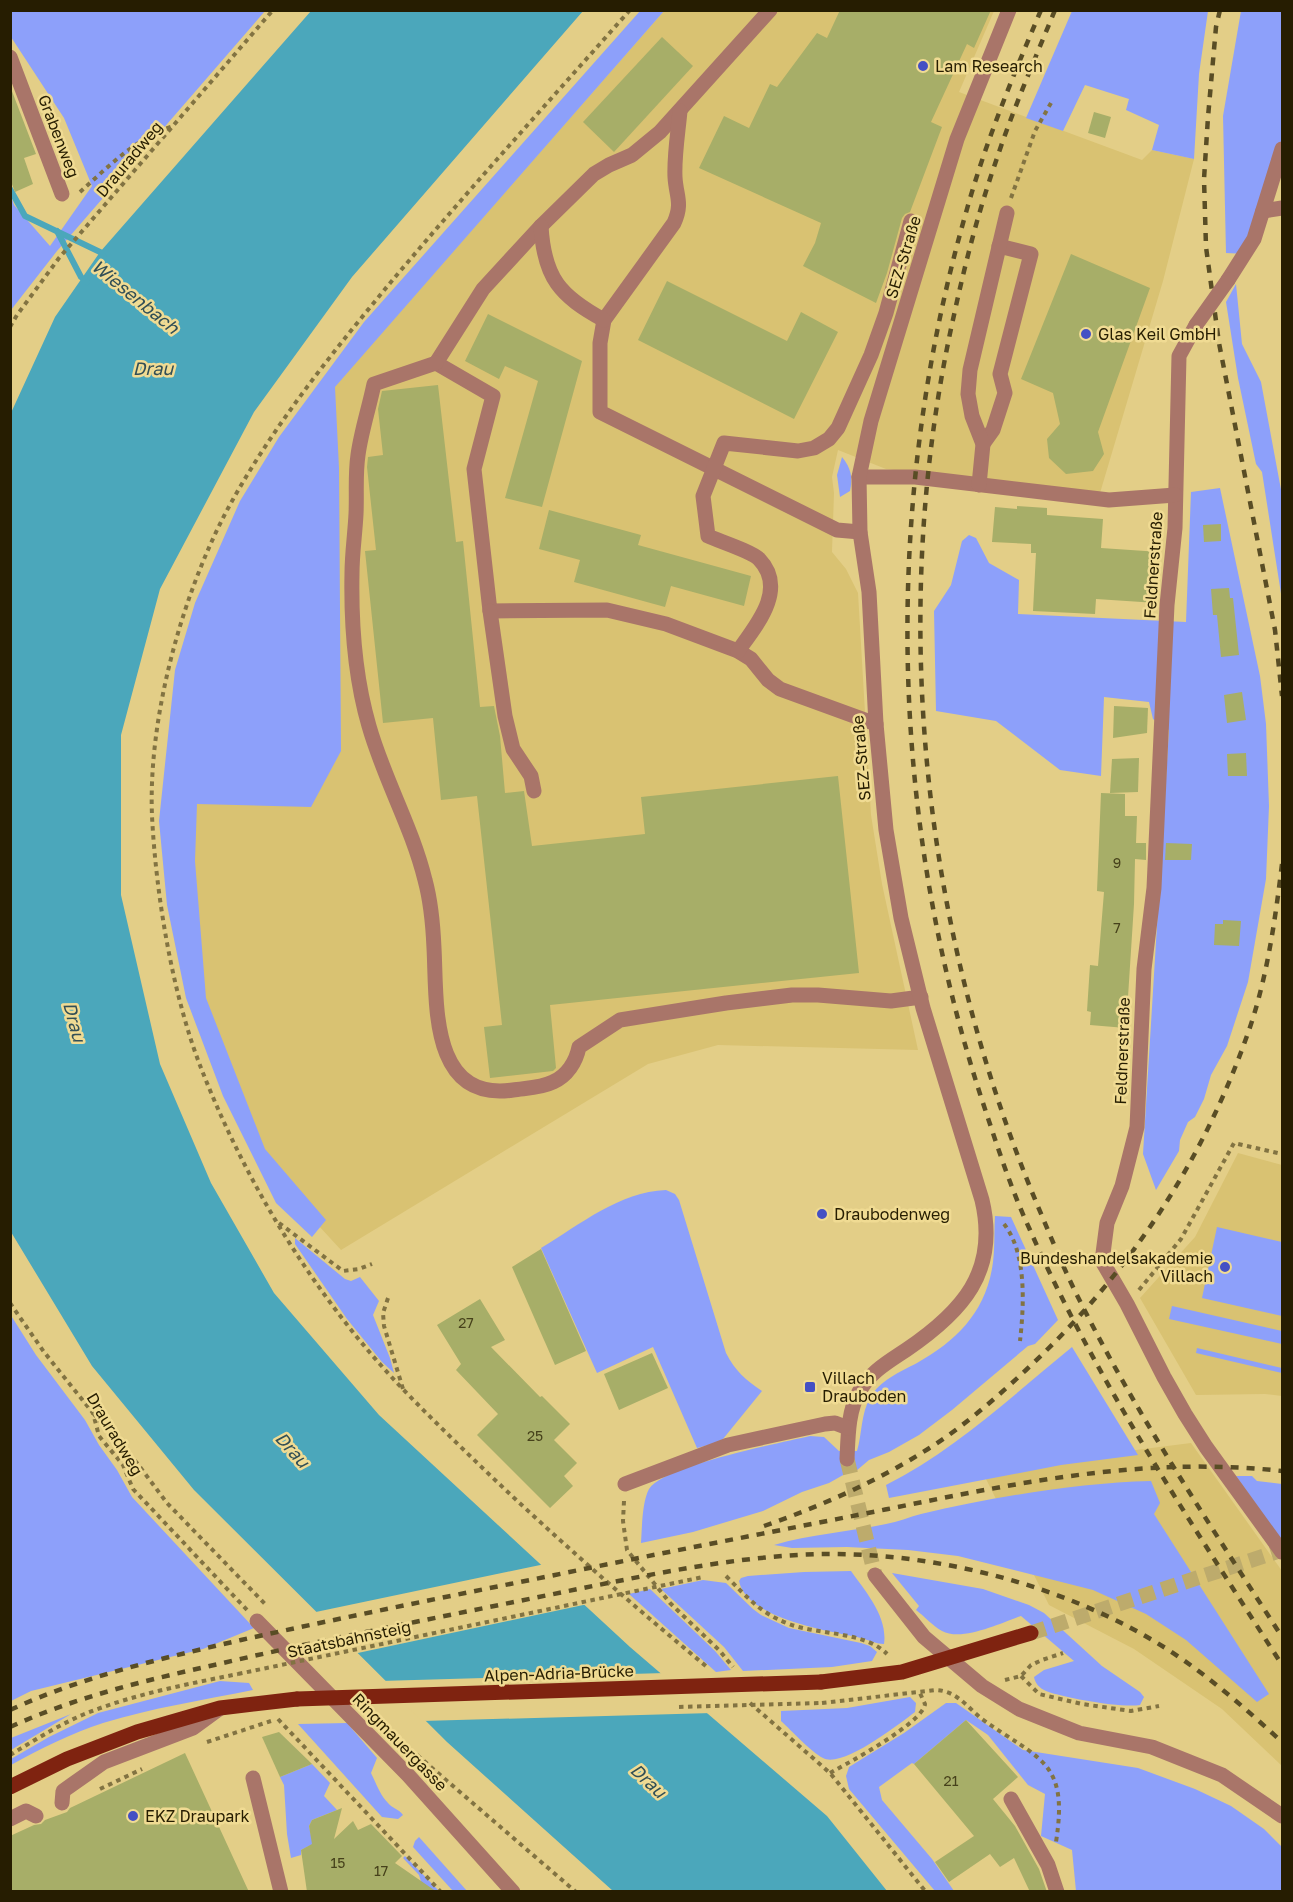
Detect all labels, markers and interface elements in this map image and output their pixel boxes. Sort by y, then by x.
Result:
place label: Lam Research [935,56,1043,76]
marker: Lam Research [916,59,930,73]
street label: Grabenweg [34,92,84,180]
street label: Drauradweg [91,117,167,201]
street label: SEZ-Straße [881,213,925,301]
water label: Wiesenbach [88,254,184,339]
place label: Glas Keil GmbH [1098,324,1217,344]
marker: Glas Keil GmbH [1079,327,1093,341]
water label: Drau [133,357,174,379]
street label: Feldnerstraße [1139,511,1167,619]
street label: SEZ-Straße [847,714,875,802]
house number: 9 [1113,854,1121,871]
house number: 7 [1113,919,1121,936]
street label: Feldnerstraße [1110,997,1134,1105]
water label: Drau [59,999,91,1045]
place label: Draubodenweg [834,1204,950,1224]
marker: Draubodenweg [815,1207,829,1221]
place label: Bundeshandelsakademie Villach [1020,1248,1213,1286]
marker: Bundeshandelsakademie Villach [1218,1260,1232,1274]
house number: 27 [458,1314,474,1331]
place label: Villach Drauboden [822,1368,906,1406]
marker: Villach Drauboden [803,1380,817,1394]
street label: Drauradweg [83,1389,147,1479]
water label: Drau [271,1427,315,1473]
house number: 25 [527,1427,543,1444]
street label: Staatsbahnsteig [285,1616,413,1662]
street label: Alpen-Adria-Brücke [484,1660,634,1686]
street label: Ringmauergasse [348,1689,452,1795]
water label: Drau [626,1758,672,1803]
house number: 21 [944,1772,959,1789]
place label: EKZ Draupark [145,1806,250,1826]
marker: EKZ Draupark [126,1809,140,1823]
house number: 15 [331,1854,345,1871]
house number: 17 [374,1862,388,1879]

